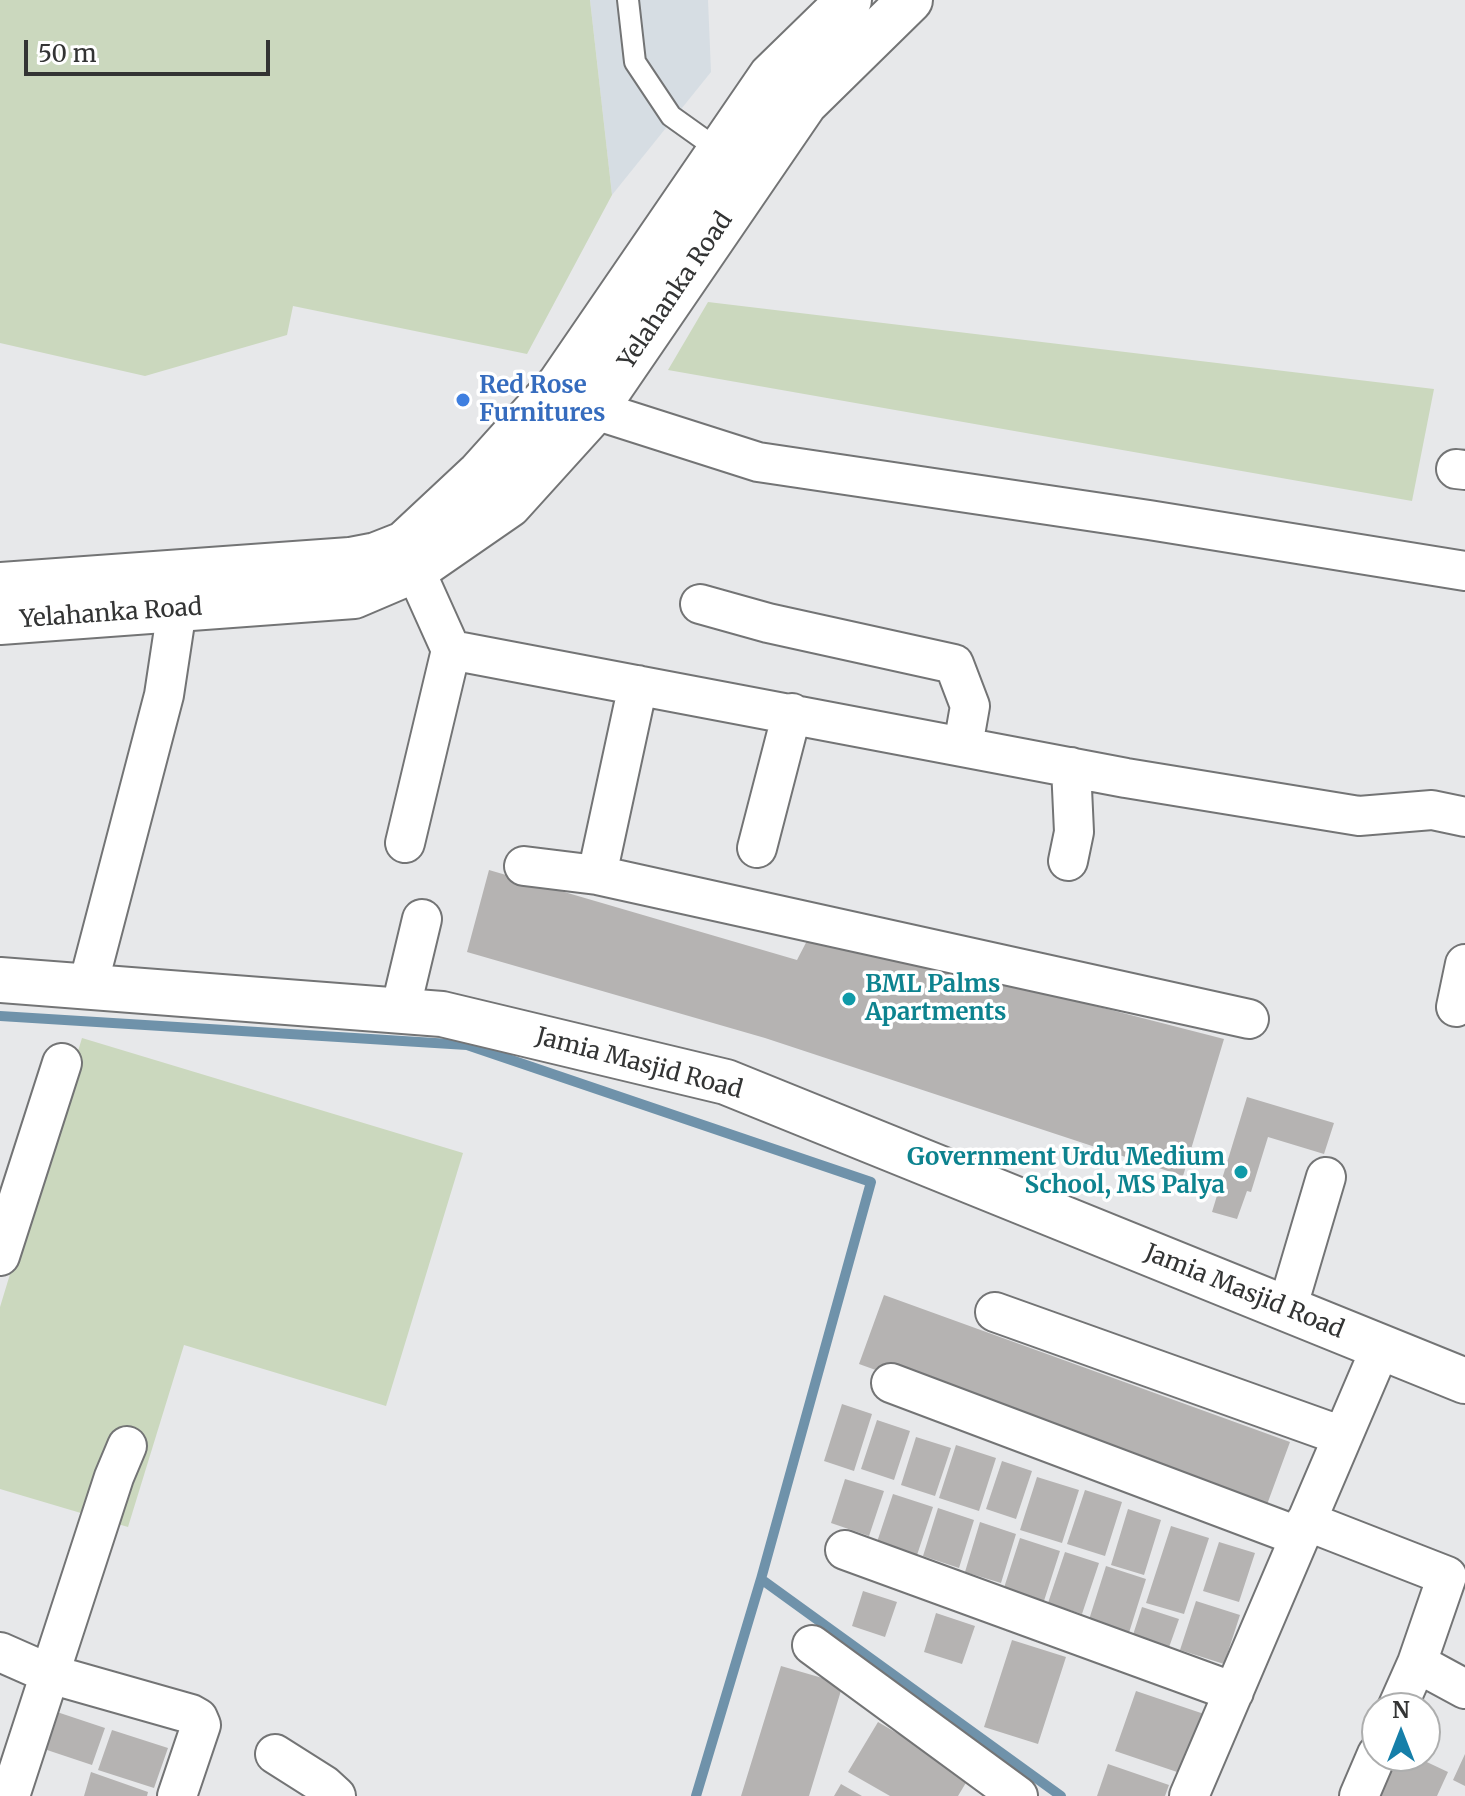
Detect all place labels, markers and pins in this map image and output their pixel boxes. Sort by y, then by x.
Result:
place label: Red Rose Furnitures [479,372,605,428]
marker: Red Rose Furnitures [454,391,472,409]
place label: BML Palms Apartments [865,971,1006,1027]
marker: BML Palms Apartments [840,990,858,1008]
place label: Government Urdu Medium School, MS Palya [907,1144,1225,1200]
marker: Government Urdu Medium School, MS Palya [1232,1163,1250,1181]

